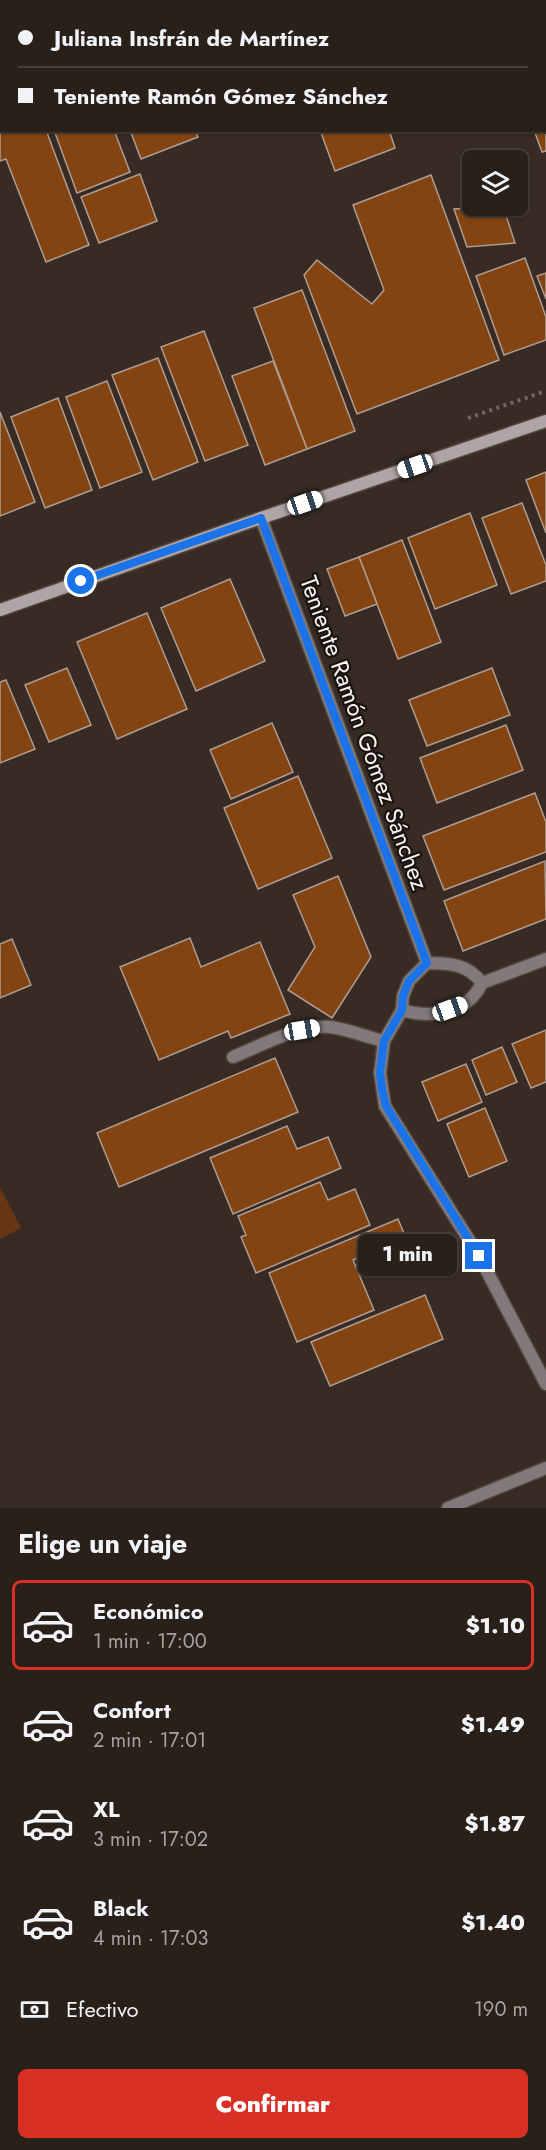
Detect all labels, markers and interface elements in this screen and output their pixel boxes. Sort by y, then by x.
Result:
text: Juliana Insfrán de Martínez [54,22,329,54]
text: Teniente Ramón Gómez Sánchez [54,80,388,112]
map controls [462,150,528,216]
button: layers [462,150,528,216]
car [395,452,435,480]
car [285,489,325,517]
route start [67,567,94,594]
street label: Teniente Ramón Gómez Sánchez [291,571,438,895]
car [430,994,470,1024]
car [283,1018,321,1042]
callout: 1 min [359,1235,458,1277]
text: 1 min [382,1240,433,1269]
route end [465,1242,492,1269]
text: Elige un viaje [18,1524,187,1563]
text: Económico [93,1595,204,1627]
icon: car [21,1598,75,1652]
text: $1.10 [466,1609,525,1641]
text: 1 min · 17:00 [93,1627,207,1656]
text: Confort [93,1694,171,1726]
icon: car [21,1697,75,1751]
text: $1.49 [461,1708,525,1740]
text: 2 min · 17:01 [93,1726,206,1755]
text: XL [93,1793,120,1825]
icon: car [21,1796,75,1850]
text: $1.87 [464,1807,525,1839]
text: 3 min · 17:02 [93,1825,208,1854]
text: Black [93,1892,149,1924]
icon: car [21,1895,75,1949]
text: $1.40 [461,1906,525,1938]
text: 4 min · 17:03 [93,1924,208,1953]
icon: cash [18,1993,51,2026]
text: Efectivo [66,1993,139,2025]
text: 190 m [474,1995,528,2024]
button: Confirmar [18,2069,528,2138]

